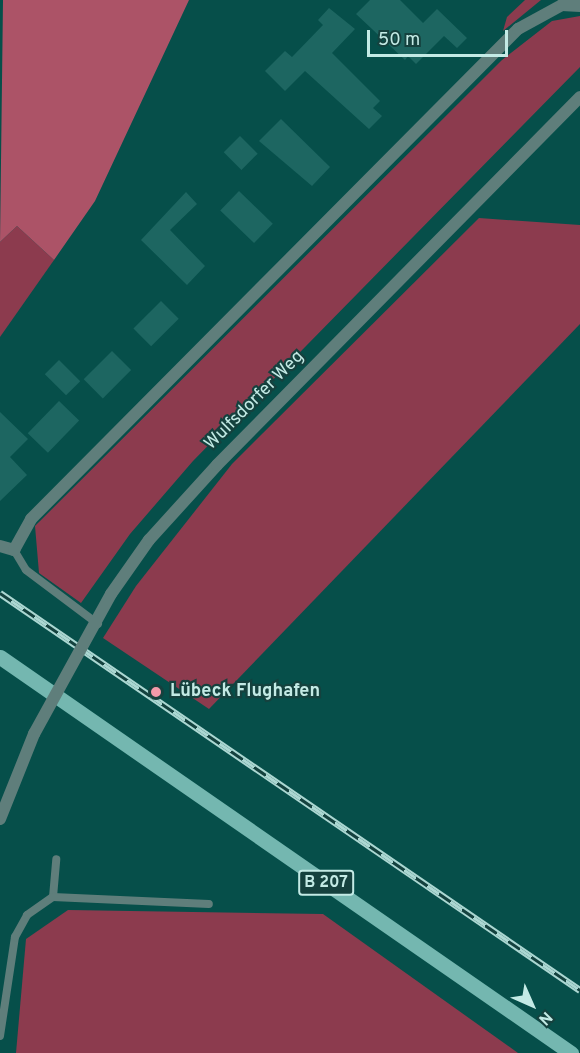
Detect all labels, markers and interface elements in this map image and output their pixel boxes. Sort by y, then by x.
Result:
scale bar [370,18,511,56]
text: 50 m [378,29,420,52]
street label: Wulfsdorfer Weg [201,347,309,455]
place label: Lübeck Flughafen [170,681,320,703]
marker: Lübeck Flughafen [147,683,165,701]
road number: B 207 [298,870,354,896]
north arrow [502,975,562,1035]
text: N [534,1007,556,1029]

